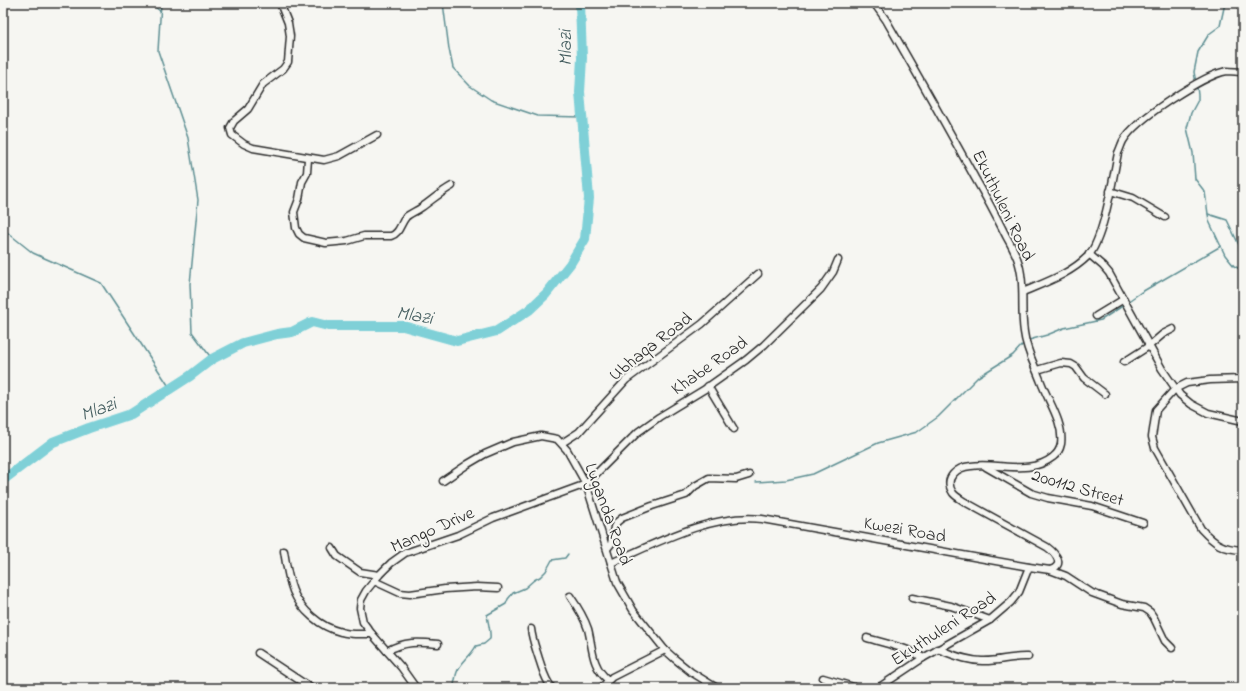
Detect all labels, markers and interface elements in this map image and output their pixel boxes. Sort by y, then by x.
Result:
water label: Mlazi [553,28,580,66]
street label: Ekuthuleni Road [964,146,1040,266]
water label: Mlazi [394,300,436,333]
street label: Ubhaqa Road [604,307,698,388]
street label: Khabe Road [667,331,754,403]
water label: Mlazi [77,391,122,429]
street label: Luganda Road [576,460,638,570]
street label: 200112 Street [1028,463,1127,514]
street label: Mango Drive [387,500,480,562]
street label: Kwezi Road [862,511,948,551]
street label: Ekuthuleni Road [886,586,1002,673]

